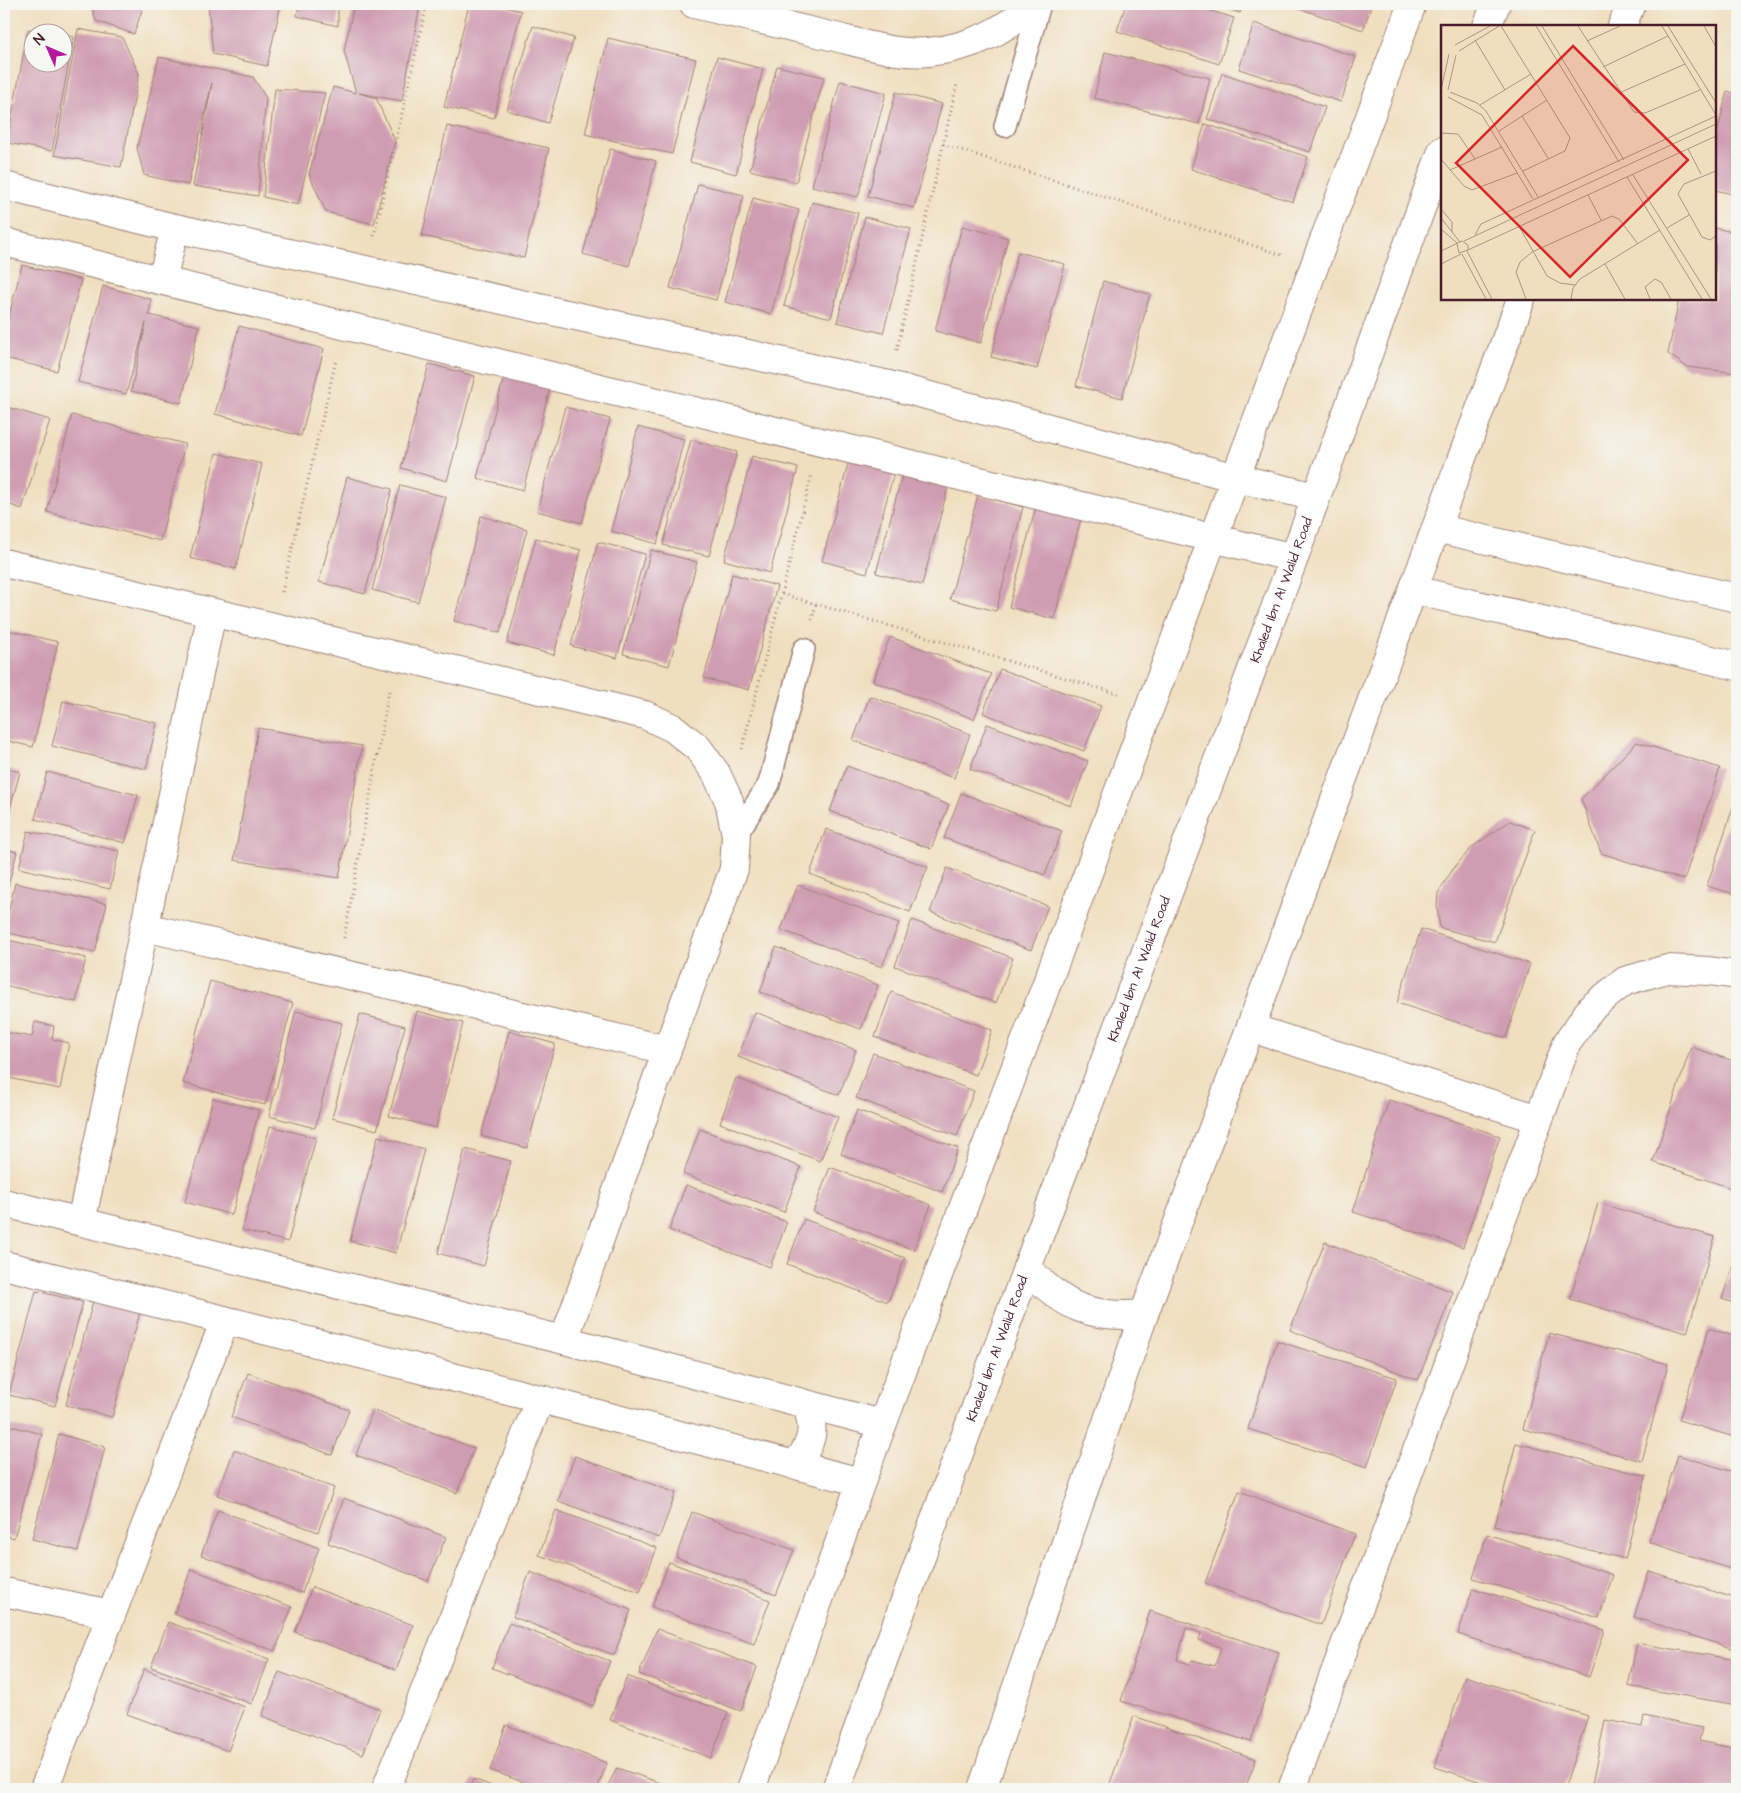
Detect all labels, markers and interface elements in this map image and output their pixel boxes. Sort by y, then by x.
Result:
north arrow [22,22,72,72]
inset map [1441,25,1716,300]
text: N [29,29,50,50]
street label: Khaled Ibn Al Walid Road [1245,515,1318,666]
street label: Khaled Ibn Al Walid Road [1103,894,1176,1045]
street label: Khaled Ibn Al Walid Road [962,1273,1033,1424]

